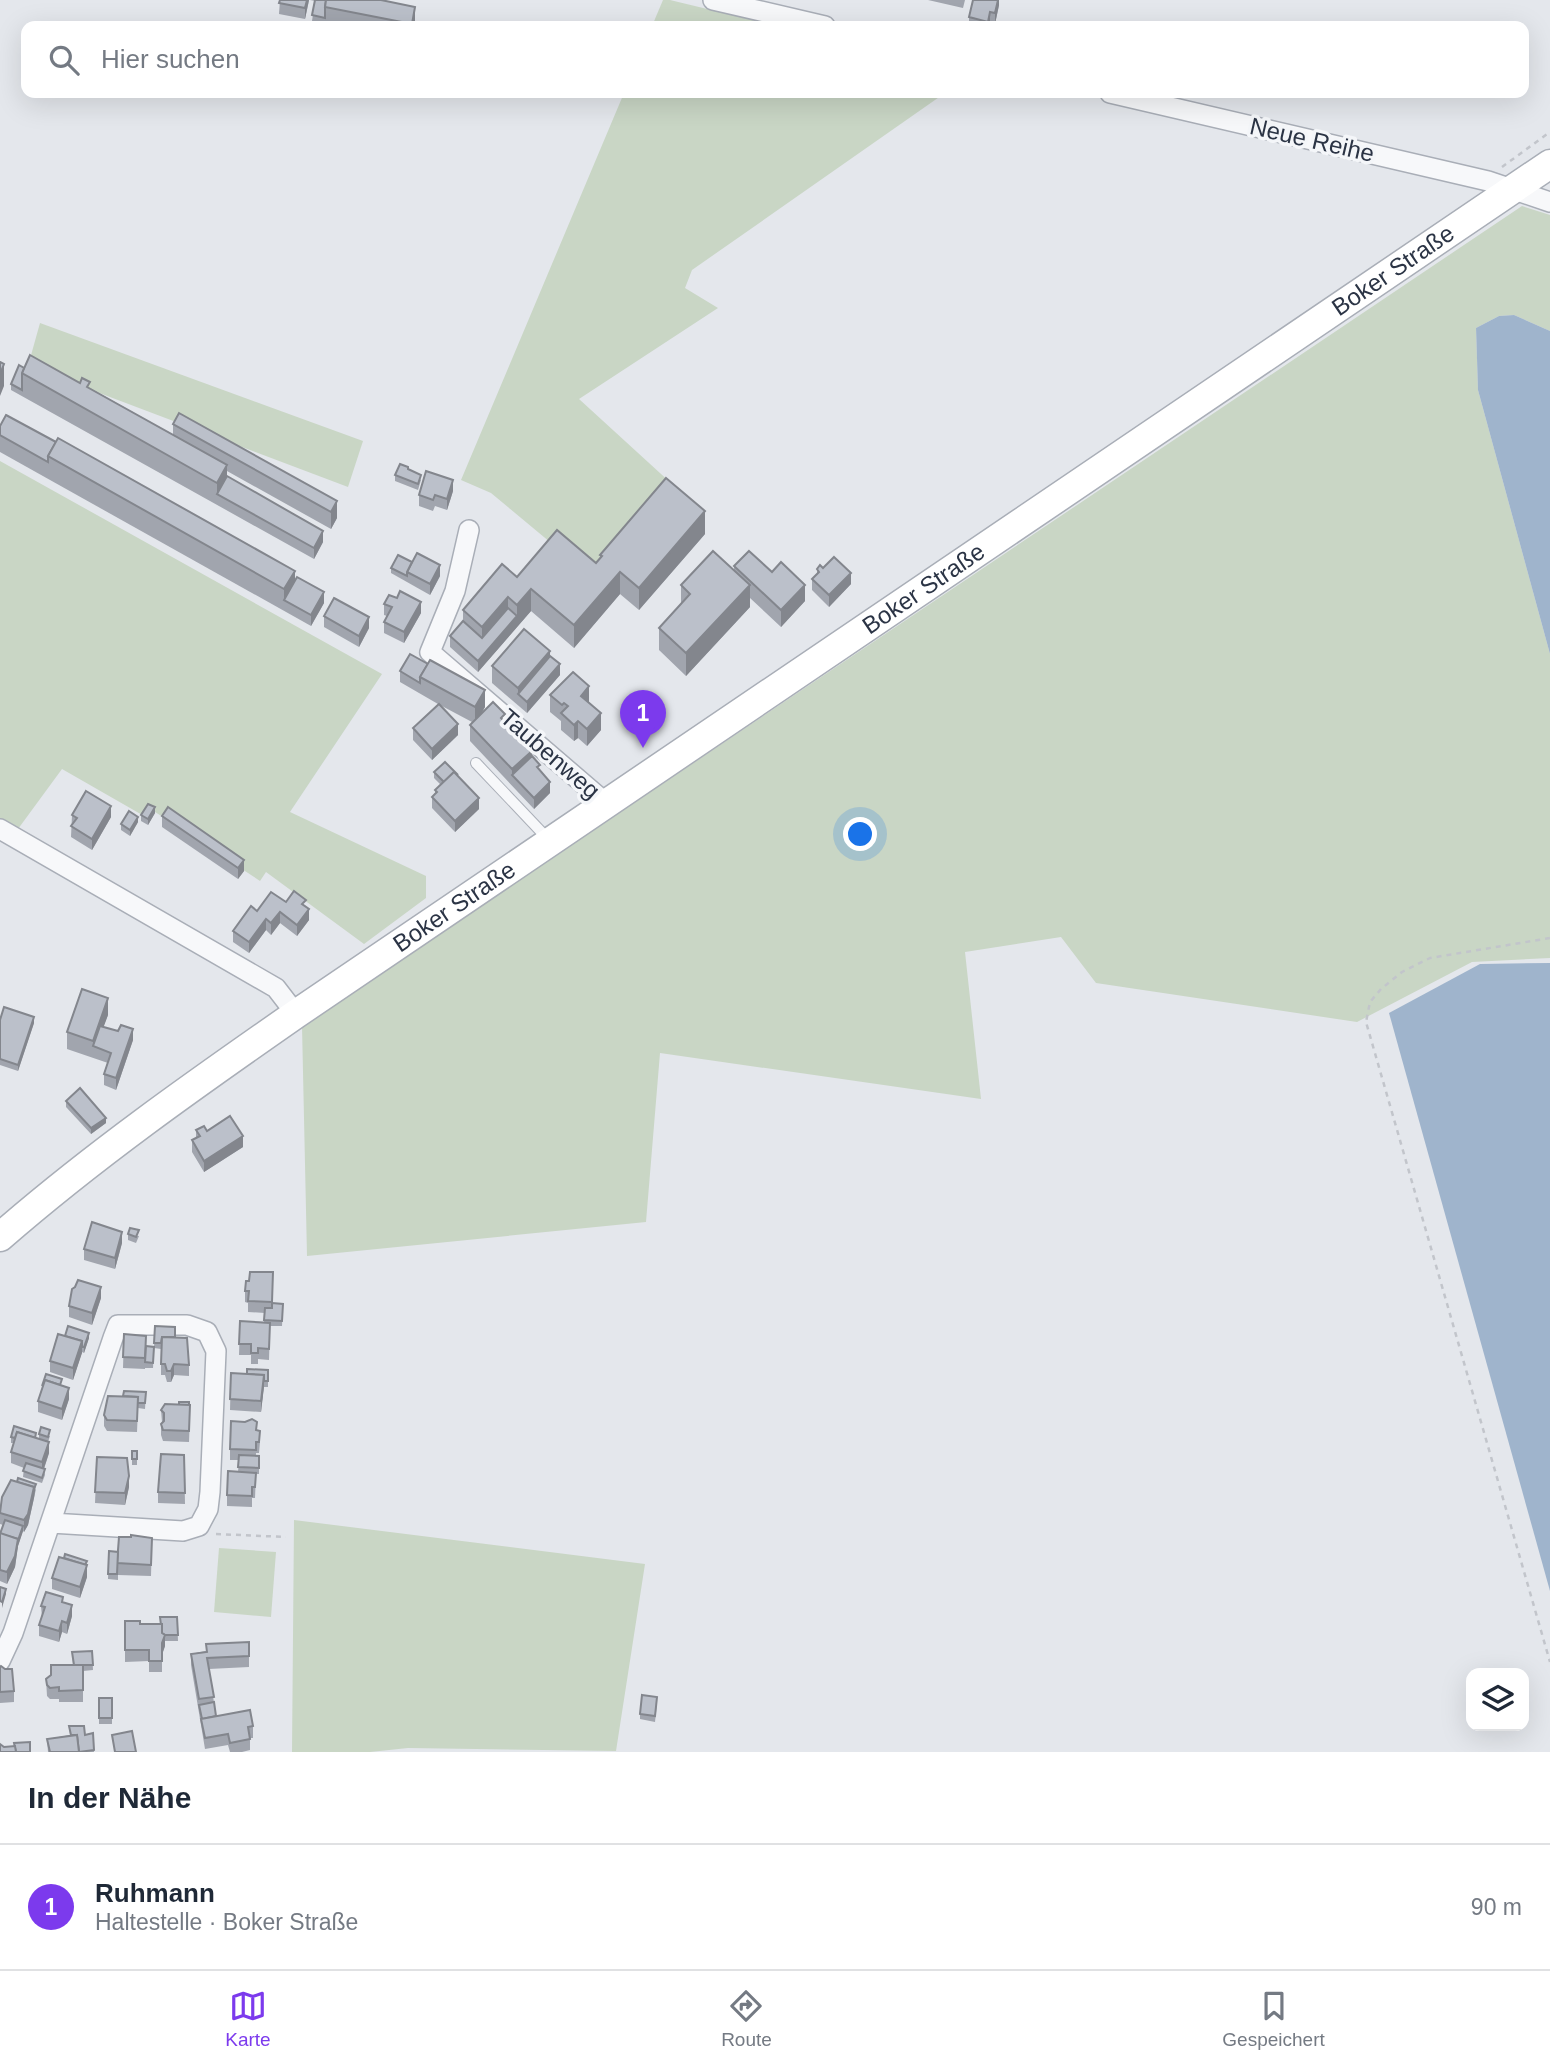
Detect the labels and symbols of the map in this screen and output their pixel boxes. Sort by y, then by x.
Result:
street label: Neue Reihe [1247,112,1377,167]
street label: Boker Straße [1327,219,1459,321]
street label: Boker Straße [857,537,989,639]
pin: 1 [620,690,666,748]
street label: Taubenweg [495,703,606,804]
your location [843,817,877,851]
street label: Boker Straße [388,855,520,957]

